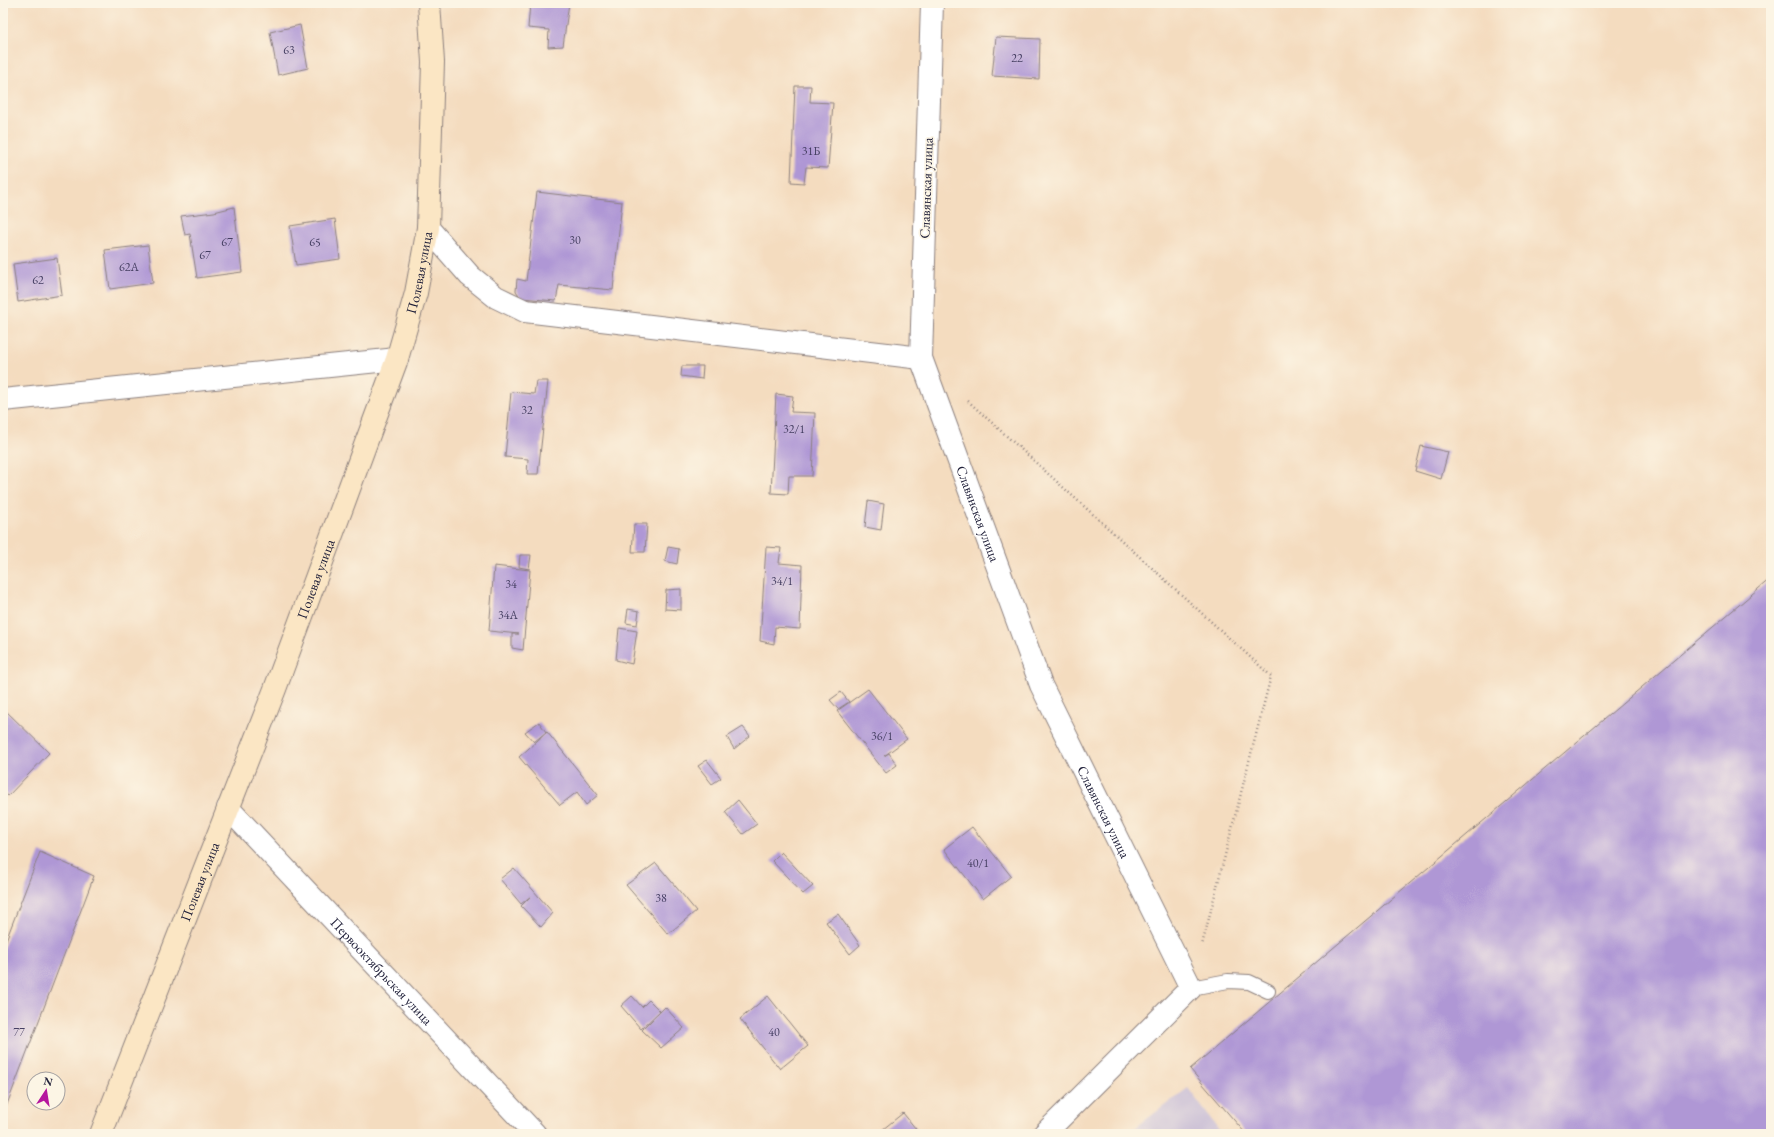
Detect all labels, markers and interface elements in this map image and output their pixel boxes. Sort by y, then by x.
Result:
house number: 63 [283,42,295,58]
house number: 22 [1011,50,1023,66]
street label: Славянская улица [915,137,937,239]
house number: 31Б [802,143,820,159]
street label: Полевая улица [401,229,436,316]
house number: 30 [569,232,581,248]
house number: 67 [221,234,233,250]
house number: 65 [309,234,321,250]
house number: 67 [199,247,211,263]
house number: 62А [119,259,140,275]
house number: 62 [32,272,44,288]
house number: 32 [521,402,533,418]
house number: 32/1 [783,421,805,437]
street label: Славянская улица [952,463,1004,565]
street label: Полевая улица [293,536,339,621]
house number: 34/1 [771,573,793,589]
house number: 34 [505,576,517,592]
house number: 34А [498,607,519,623]
house number: 36/1 [871,728,893,744]
street label: Славянская улица [1073,763,1134,861]
street label: Полевая улица [176,839,223,924]
house number: 40/1 [967,855,989,871]
house number: 38 [655,890,667,906]
street label: Первооктябрьская улица [327,913,437,1029]
house number: 77 [13,1024,25,1040]
house number: 40 [768,1024,780,1040]
north arrow [26,1071,66,1111]
text: N [42,1073,54,1089]

